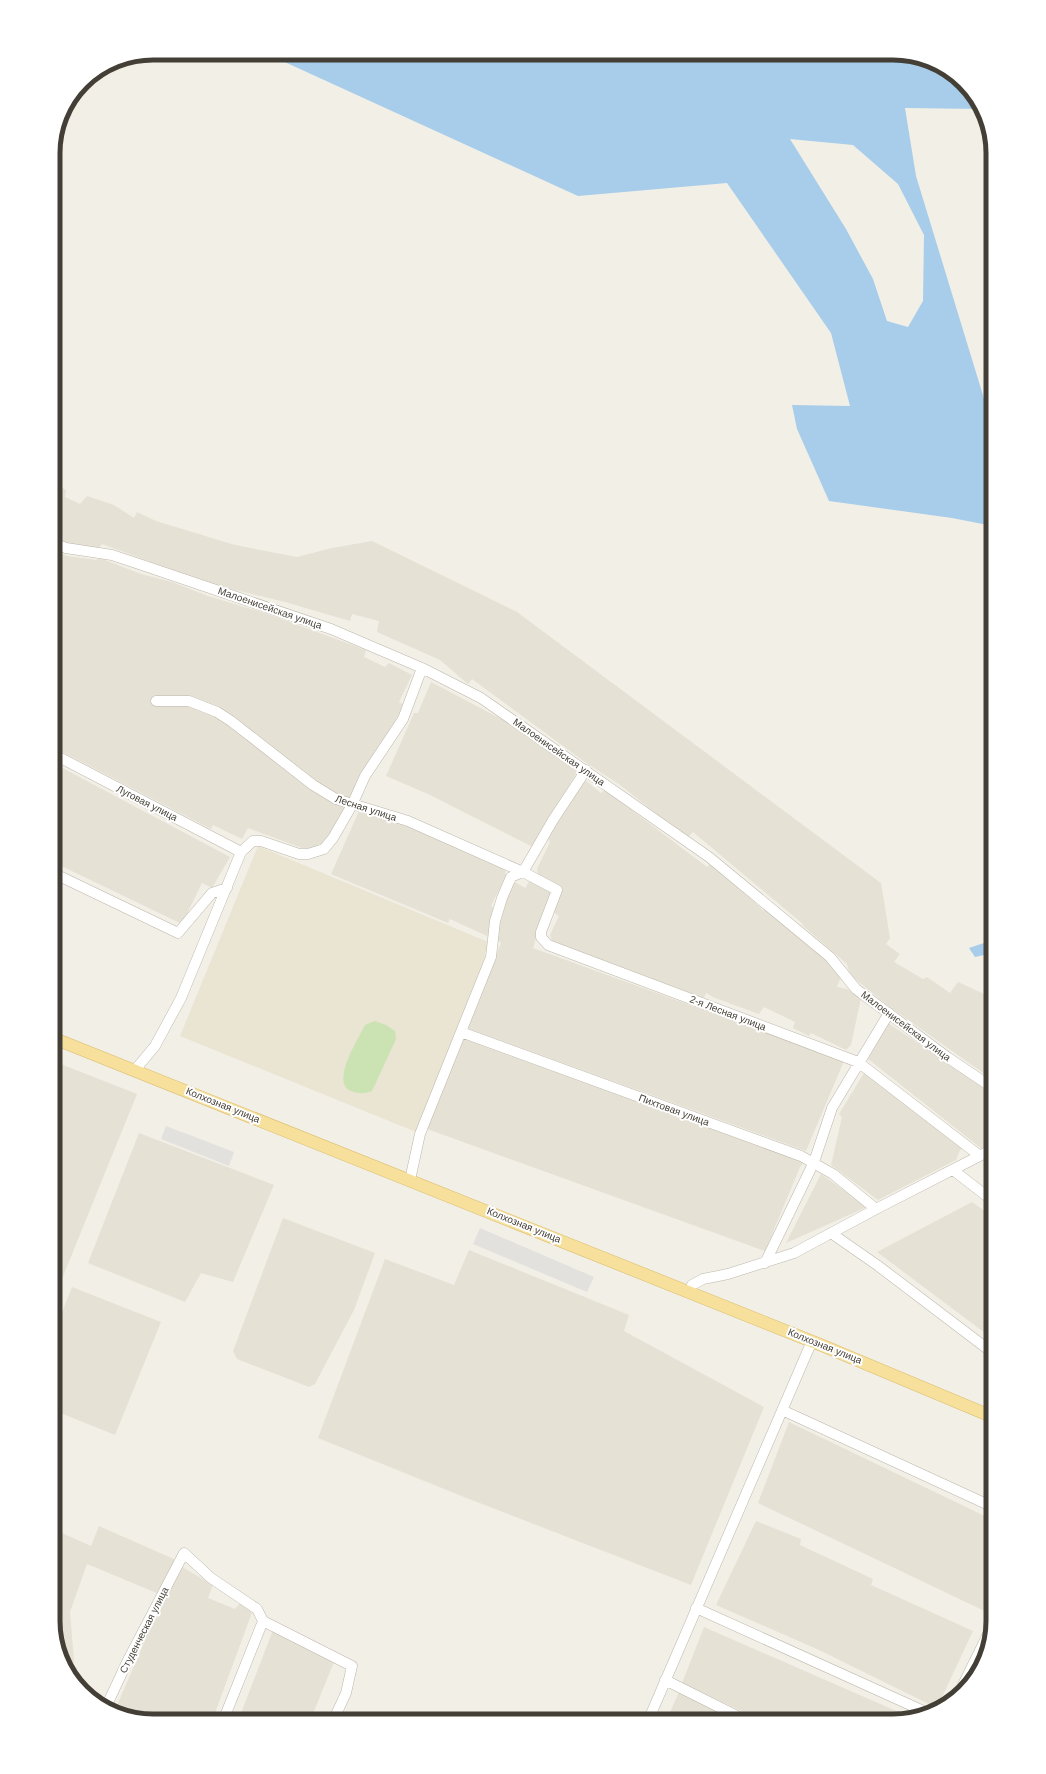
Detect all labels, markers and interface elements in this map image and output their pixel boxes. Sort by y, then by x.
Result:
street label: Малоенисейская улица [217,585,324,631]
street label: Малоенисейская улица [511,716,607,788]
street label: Луговая улица [115,783,180,823]
street label: Лесная улица [334,793,398,823]
street label: Малоенисейская улица [859,989,953,1064]
street label: 2-я Лесная улица [688,993,768,1033]
street label: Колхозная улица [184,1085,262,1125]
street label: Пихтовая улица [637,1092,711,1128]
street label: Колхозная улица [485,1205,563,1245]
street label: Колхозная улица [786,1326,864,1366]
street label: Студенческая улица [118,1585,171,1675]

